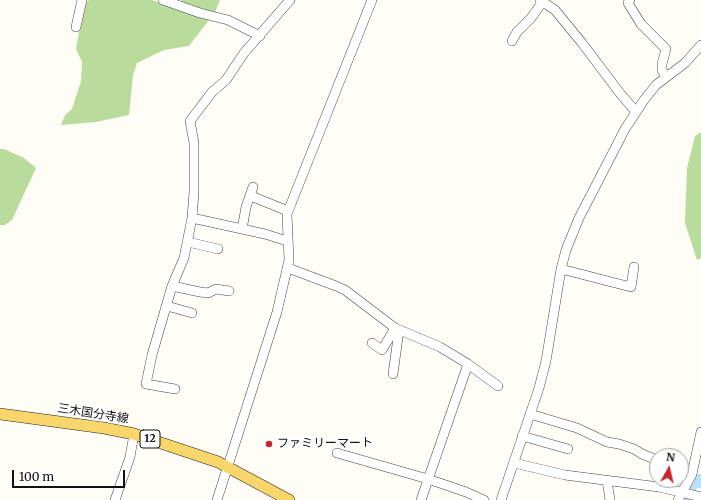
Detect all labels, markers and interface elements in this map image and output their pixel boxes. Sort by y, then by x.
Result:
street label: 三木国分寺線 [56,401,130,427]
road number: 12 [140,430,160,448]
place label: ファミリーマート [277,437,373,451]
marker: ファミリーマート [264,439,274,449]
north arrow [649,448,689,488]
text: N [665,450,676,465]
scale bar [14,462,127,488]
text: 100 m [19,469,54,484]

